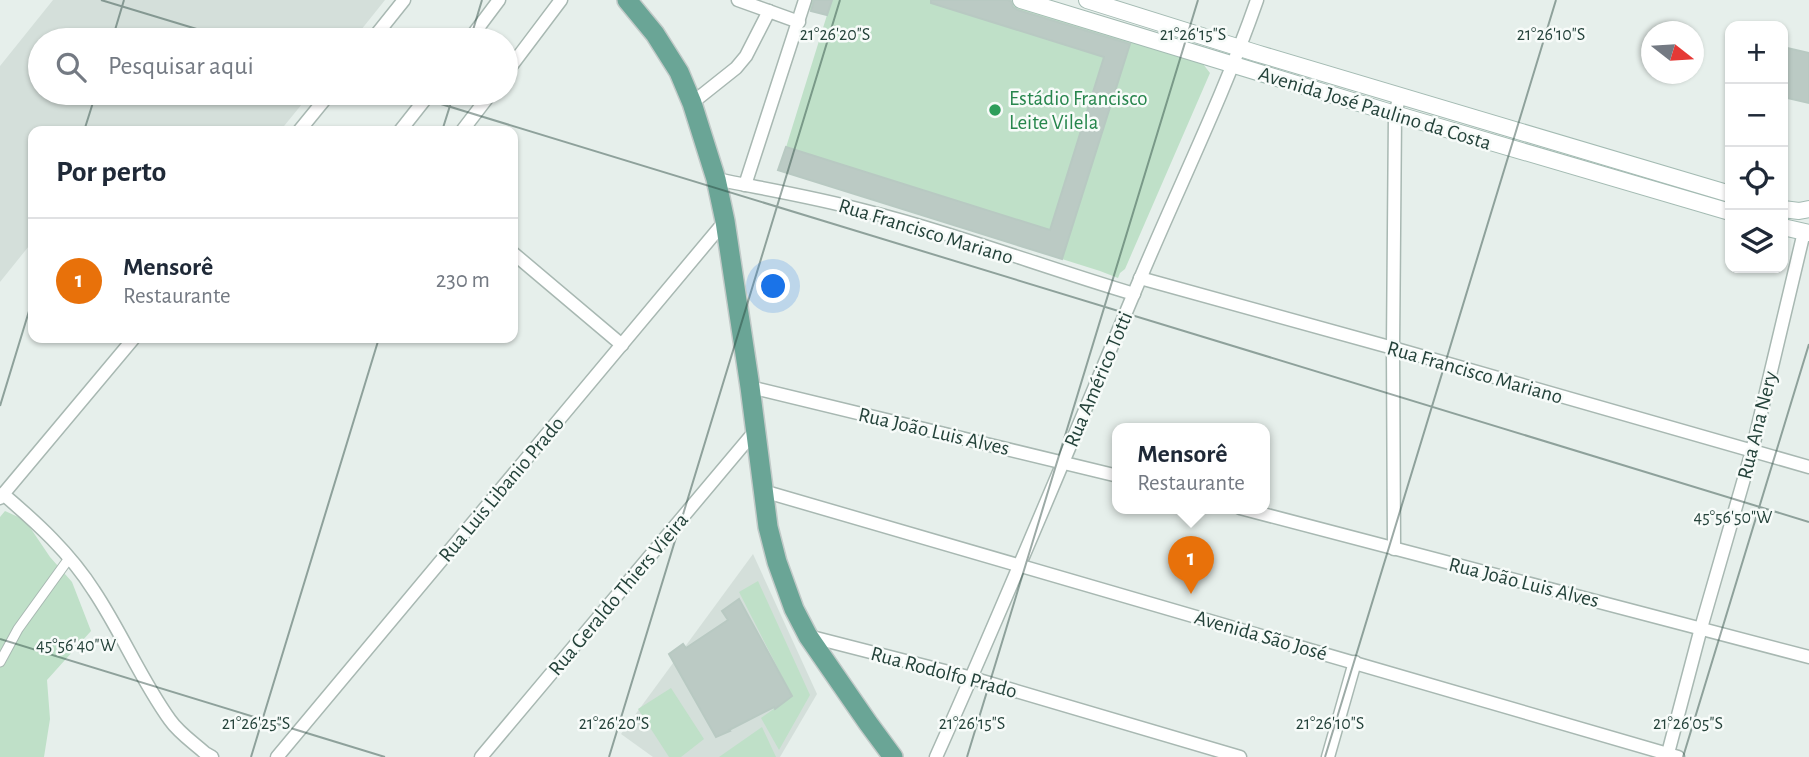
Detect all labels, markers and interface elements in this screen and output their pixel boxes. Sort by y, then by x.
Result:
north arrow [1641,21,1704,84]
map controls [1725,21,1788,273]
button: + [1725,21,1788,84]
text: 21°26'20"S [800,26,870,44]
text: 21°26'15"S [1160,26,1226,44]
text: 21°26'10"S [1517,26,1585,44]
search box [28,28,518,105]
icon: search [52,48,90,86]
text: Pesquisar aqui [108,53,254,79]
street label: Avenida José Paulino da Costa [1256,63,1494,154]
button: − [1725,84,1788,147]
place label: Estádio Francisco Leite Vilela [1009,88,1148,133]
marker: Estádio Francisco Leite Vilela [987,102,1003,118]
button: locate [1725,147,1788,210]
text: Por perto [56,157,166,187]
street label: Rua Francisco Mariano [836,195,1016,268]
button: layers [1725,210,1788,273]
text: Mensorê [123,254,213,280]
text: 1 [75,269,83,292]
text: 230 m [436,269,490,292]
your location [756,269,790,303]
text: Restaurante [123,285,231,308]
street label: Rua Américo Totti [1060,308,1136,450]
street label: Rua Francisco Mariano [1385,337,1565,408]
street label: Rua Ana Nery [1734,369,1781,481]
street label: Rua João Luis Alves [856,404,1011,459]
street label: Rua Luis Libanio Prado [435,413,568,566]
popup [1112,423,1270,514]
text: Mensorê [1137,441,1228,467]
text: Restaurante [1137,472,1245,495]
street label: Rua Geraldo Thiers Vieira [545,509,692,680]
text: 45°56'50"W [1694,509,1772,527]
pin: 1 [1168,536,1214,594]
street label: Rua João Luis Alves [1447,554,1601,611]
street label: Avenida São José [1192,607,1329,664]
text: 45°56'40"W [36,637,116,655]
street label: Rua Rodolfo Prado [868,643,1019,702]
text: 21°26'25"S [222,715,290,733]
text: 21°26'20"S [579,715,649,733]
text: 21°26'15"S [939,715,1005,733]
text: 21°26'10"S [1296,715,1364,733]
text: 21°26'05"S [1653,715,1723,733]

